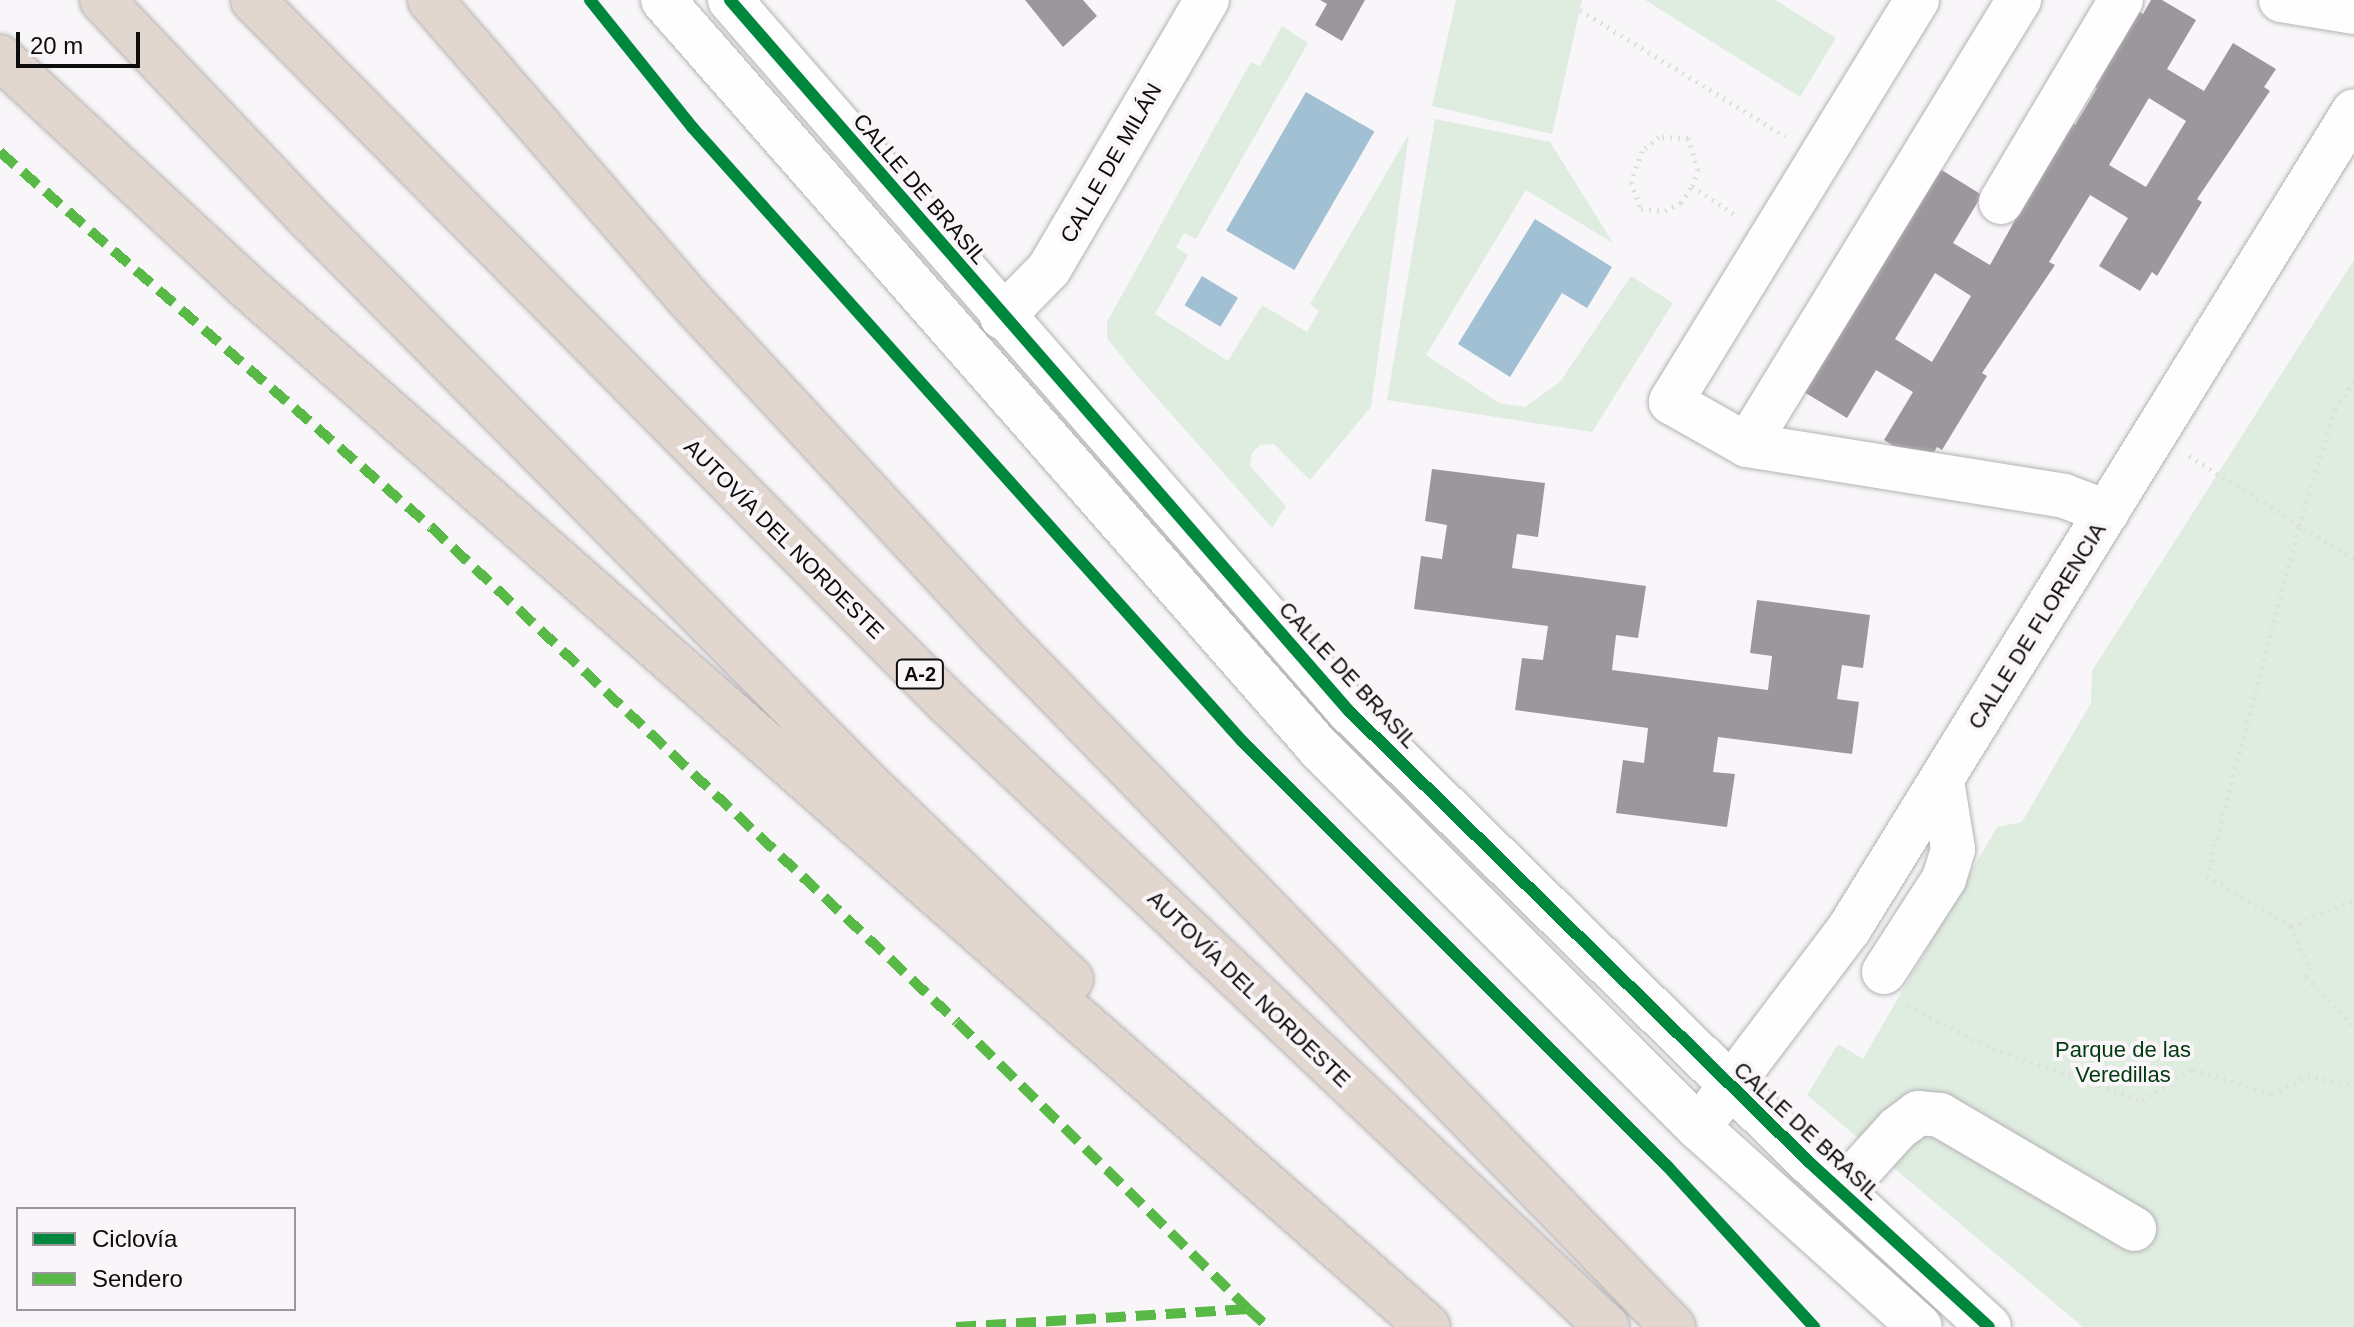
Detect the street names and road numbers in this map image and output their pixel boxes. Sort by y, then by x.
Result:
street label: CALLE DE MILÁN [1055,79,1167,247]
street label: CALLE DE BRASIL [847,108,993,270]
street label: AUTOVÍA DEL NORDESTE [678,433,890,645]
street label: CALLE DE FLORENCIA [1963,518,2111,734]
street label: CALLE DE BRASIL [1273,596,1423,754]
road number: A-2 [894,658,946,690]
street label: AUTOVÍA DEL NORDESTE [1141,885,1357,1093]
street label: CALLE DE BRASIL [1728,1056,1886,1206]

